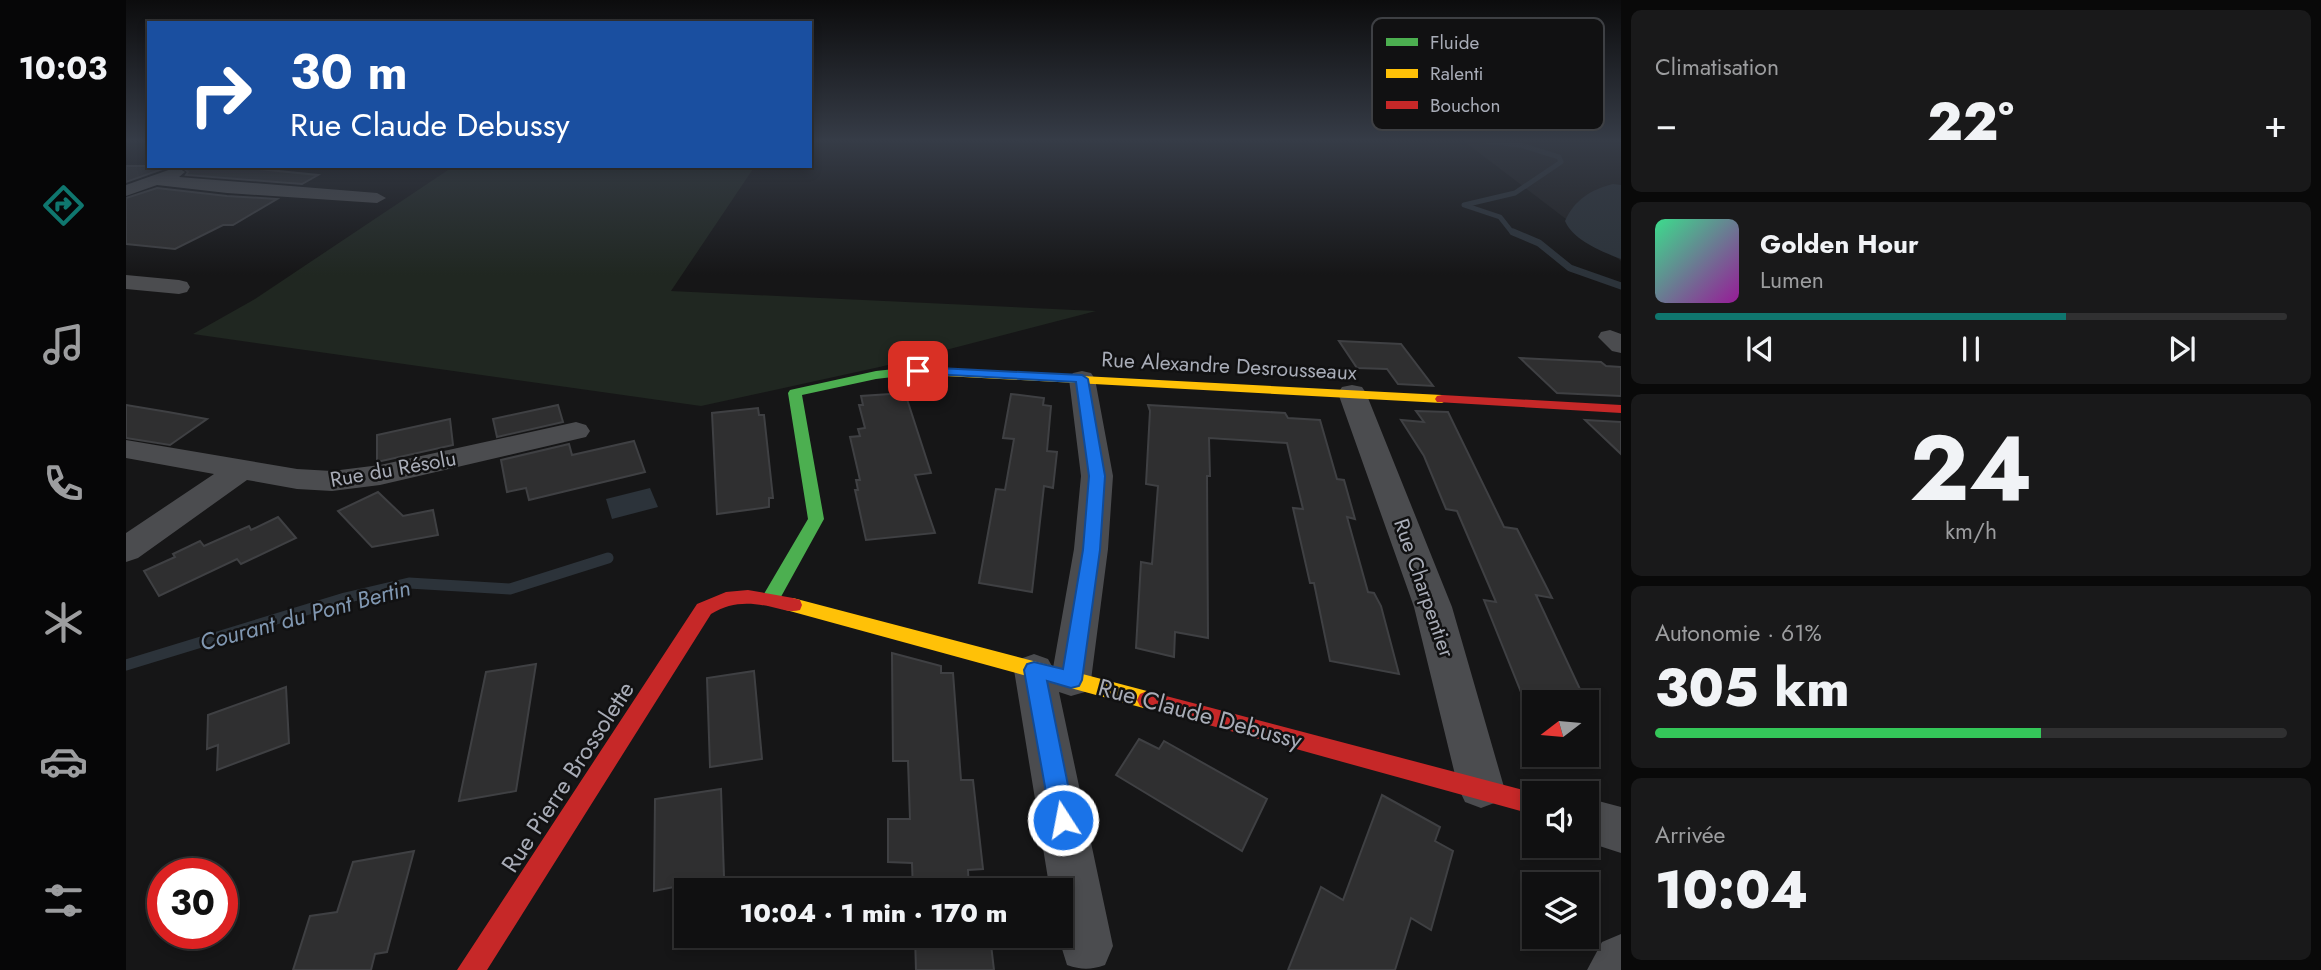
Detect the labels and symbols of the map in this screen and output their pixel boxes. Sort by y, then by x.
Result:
legend [1372,18,1604,130]
text: Fluide [1430,29,1480,56]
text: Ralenti [1430,60,1483,87]
text: Bouchon [1430,92,1500,119]
pin [888,341,948,401]
street label: Rue Alexandre Desrousseaux [1101,344,1358,388]
street label: Rue du Résolu [328,443,458,495]
street label: Rue Charpentier [1386,515,1462,662]
water label: Courant du Pont Bertin [196,570,414,660]
street label: Rue Claude Debussy [1094,669,1306,758]
street label: Rue Pierre Brossolette [493,674,643,879]
north arrow [1522,690,1600,766]
position arrow [1026,783,1100,857]
speed limit sign: 30 [147,858,238,949]

